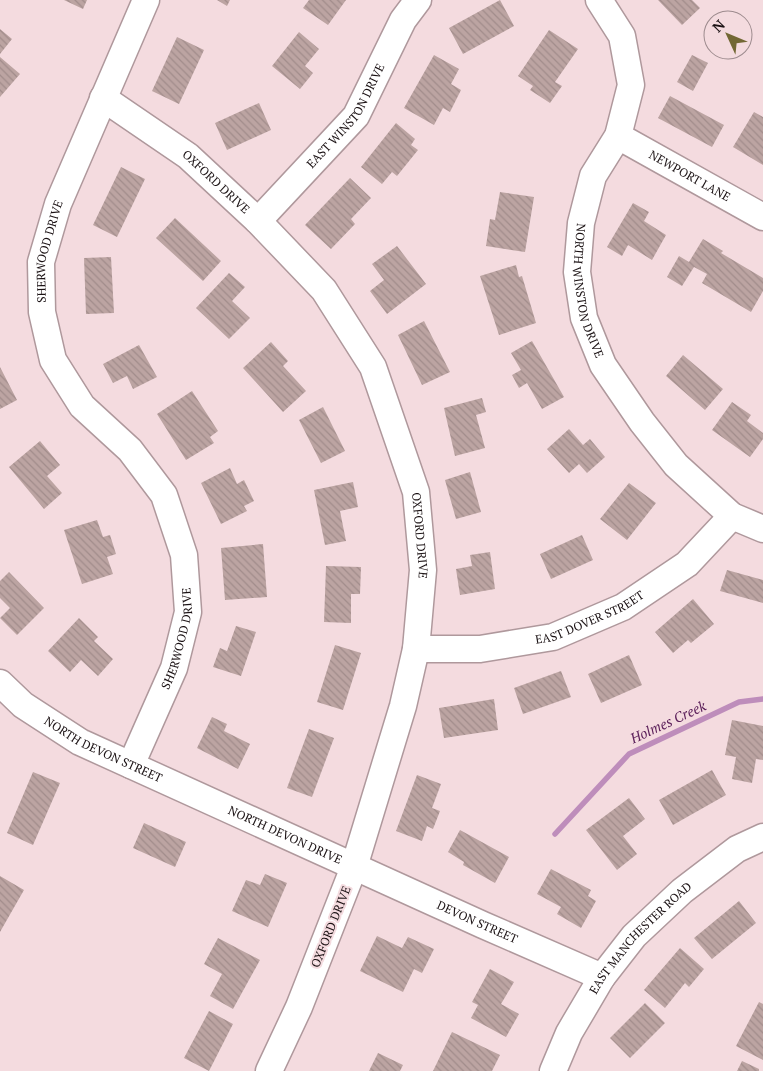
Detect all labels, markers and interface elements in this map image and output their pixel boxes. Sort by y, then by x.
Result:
north arrow [703,10,753,60]
text: N [708,15,729,36]
street label: EAST WINSTON DRIVE [303,61,388,171]
street label: OXFORD DRIVE [180,146,253,217]
street label: NEWPORT LANE [647,147,733,204]
street label: SHERWOOD DRIVE [33,198,66,303]
street label: NORTH WINSTON DRIVE [569,223,607,360]
street label: OXFORD DRIVE [409,492,431,579]
street label: SHERWOOD DRIVE [158,587,195,691]
street label: EAST DOVER STREET [534,587,647,647]
water label: Holmes Creek [626,696,709,748]
street label: NORTH DEVON STREET [42,713,165,786]
street label: NORTH DEVON DRIVE [226,802,345,867]
street label: EAST MANCHESTER ROAD [586,878,694,996]
street label: OXFORD DRIVE [307,884,354,970]
street label: DEVON STREET [435,897,521,946]

